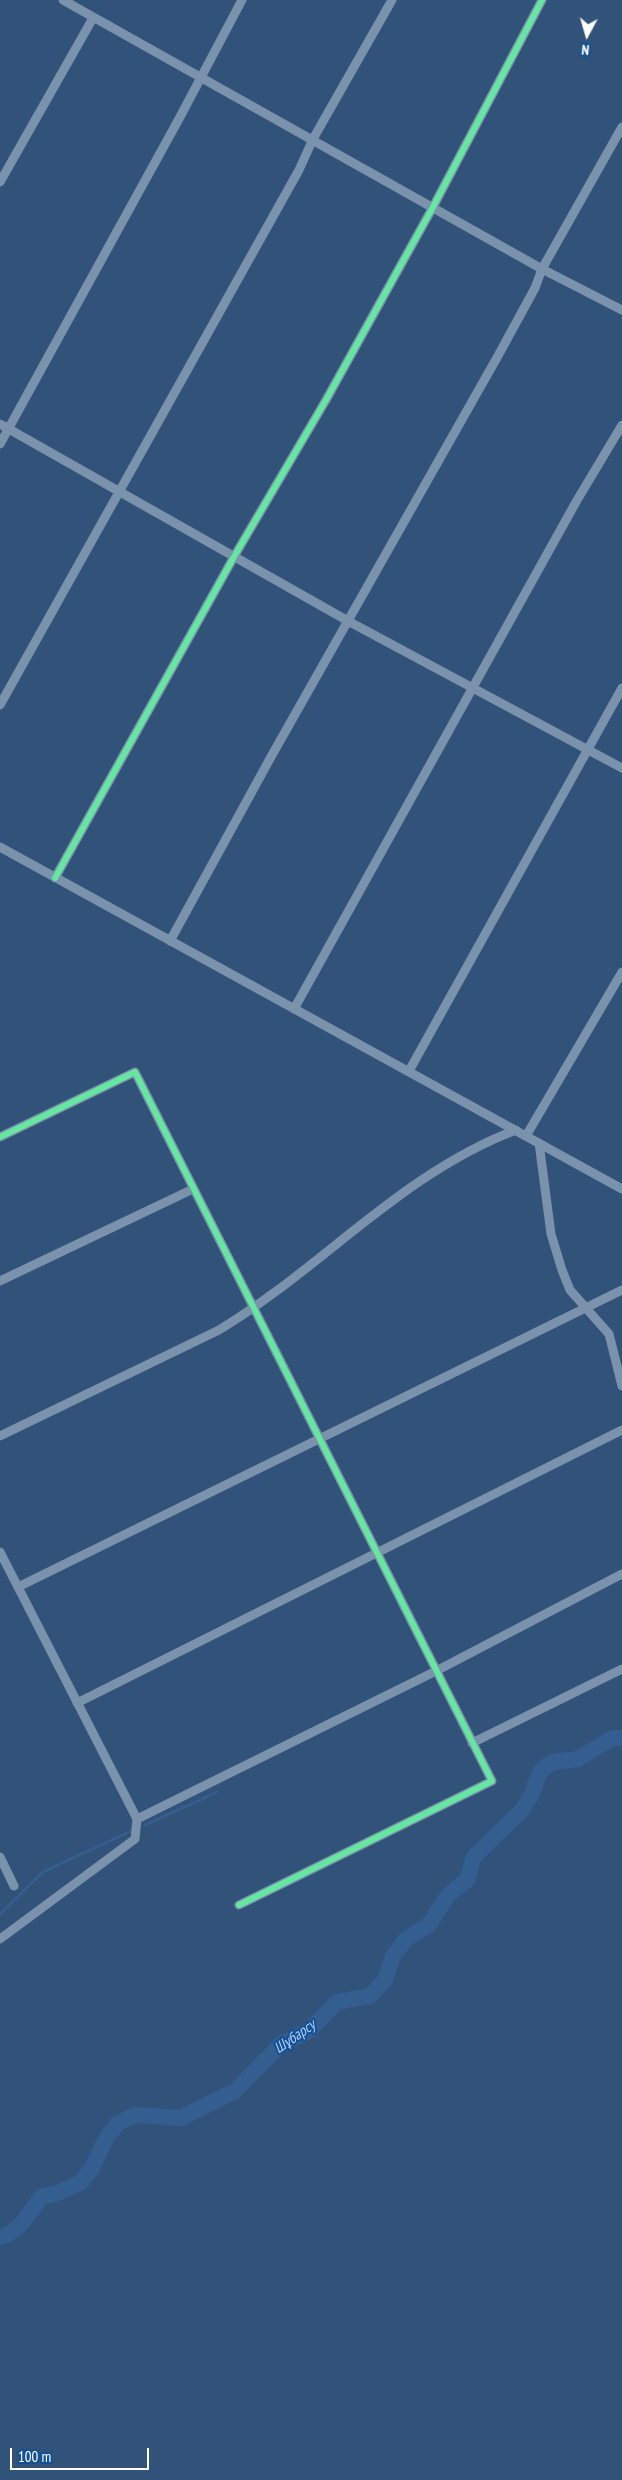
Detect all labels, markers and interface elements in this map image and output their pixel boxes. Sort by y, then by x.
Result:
north arrow [562,10,612,60]
text: N [581,41,590,59]
water label: Шұбарсу [271,2016,319,2058]
scale bar [12,2438,151,2470]
text: 100 m [18,2447,51,2466]

